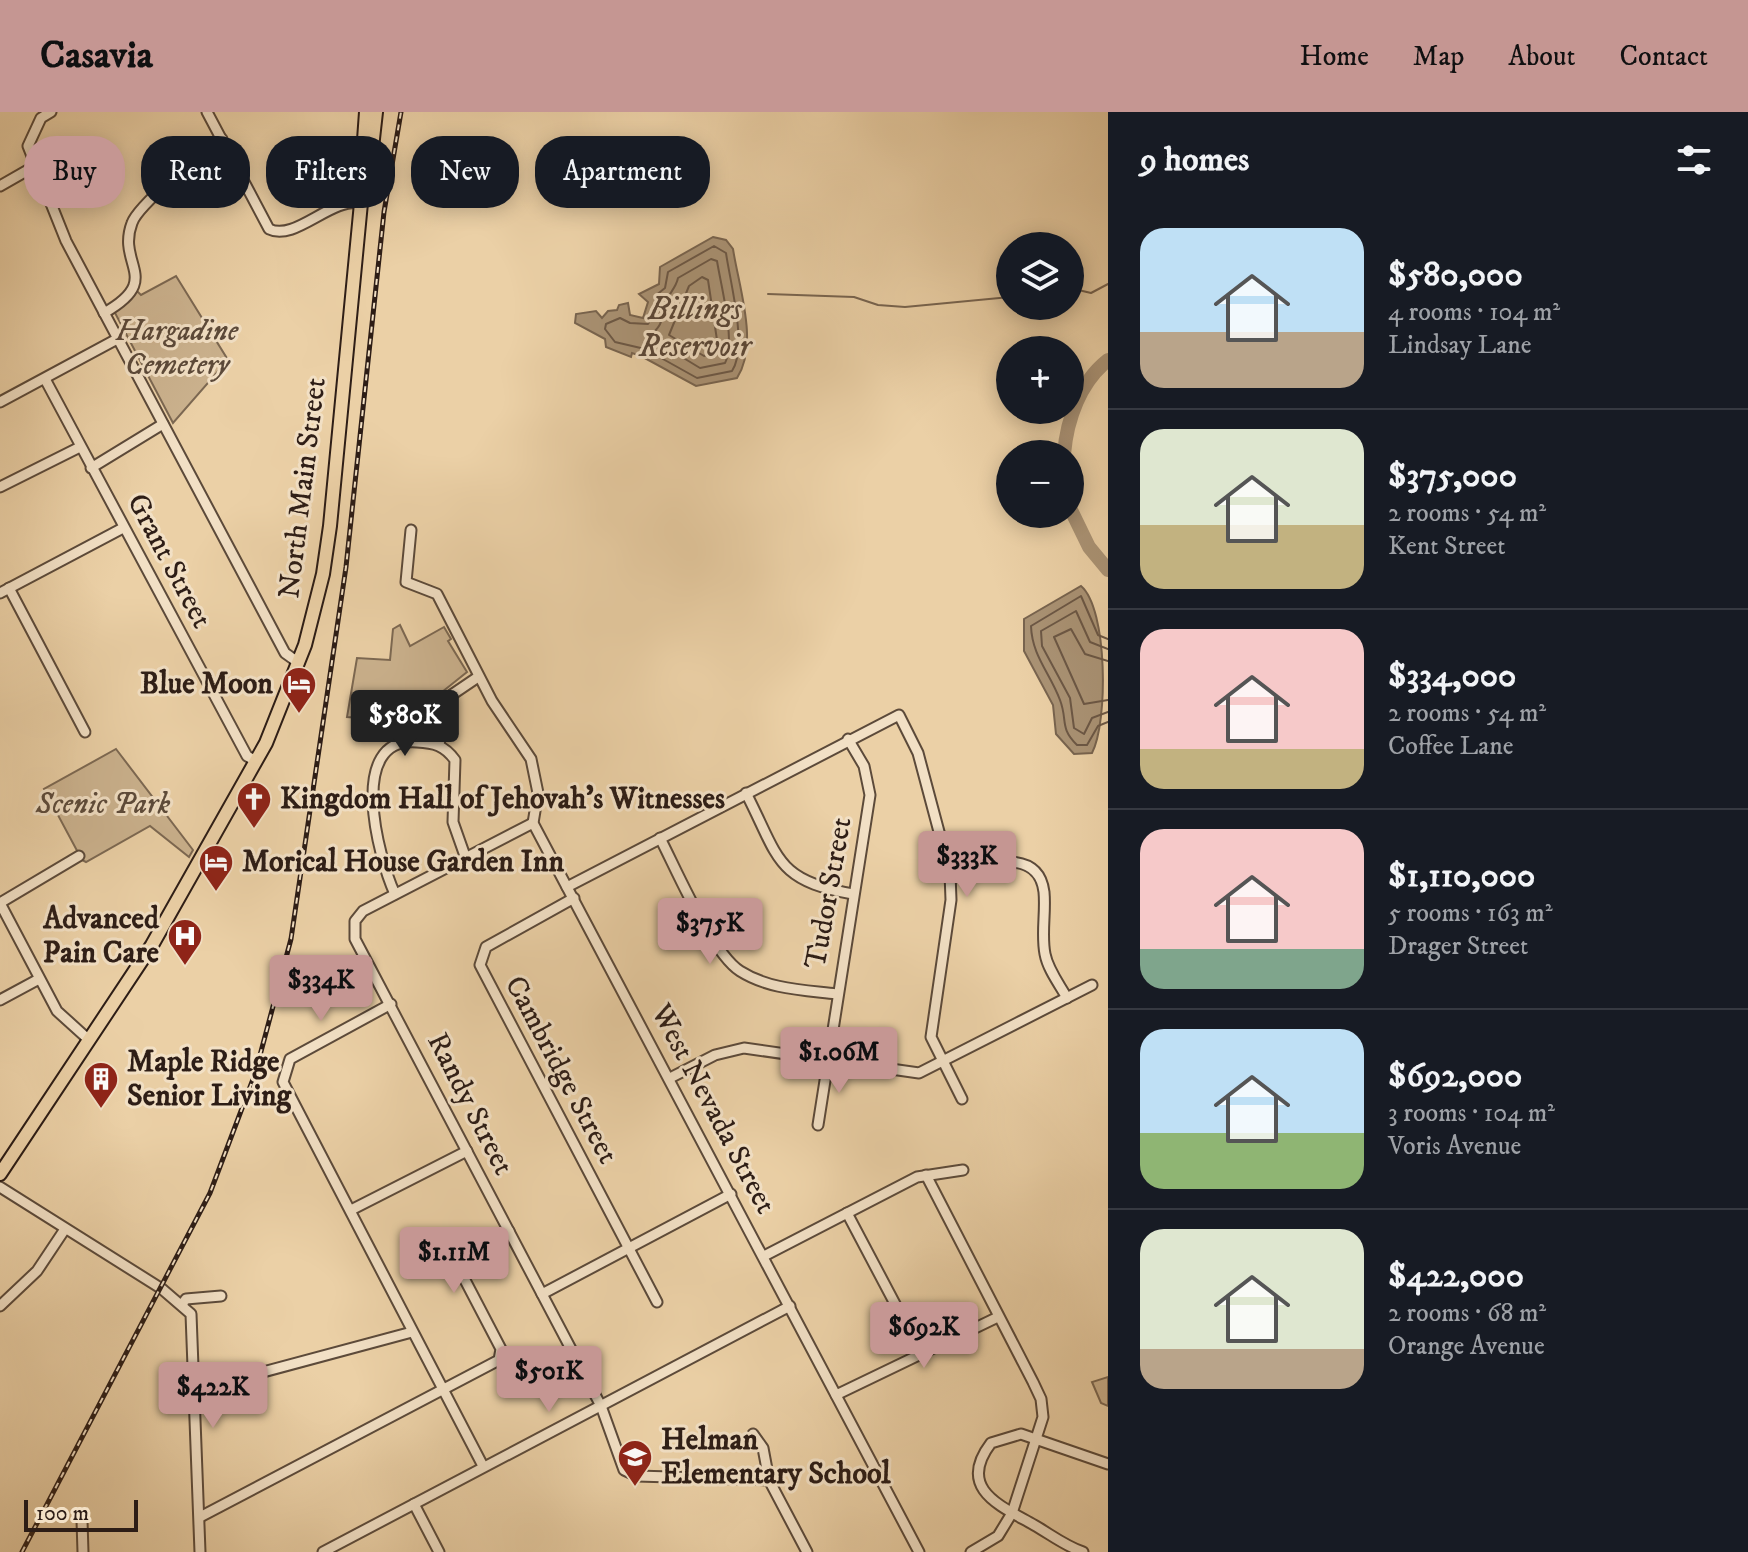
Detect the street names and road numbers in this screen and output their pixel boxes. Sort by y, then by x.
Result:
street label: North Main Street [271,375,335,601]
street label: Grant Street [118,487,220,635]
street label: Tudor Street [797,814,861,972]
street label: Cambridge Street [496,970,626,1170]
street label: West Nevada Street [642,997,784,1220]
street label: Randy Street [418,1027,522,1181]

